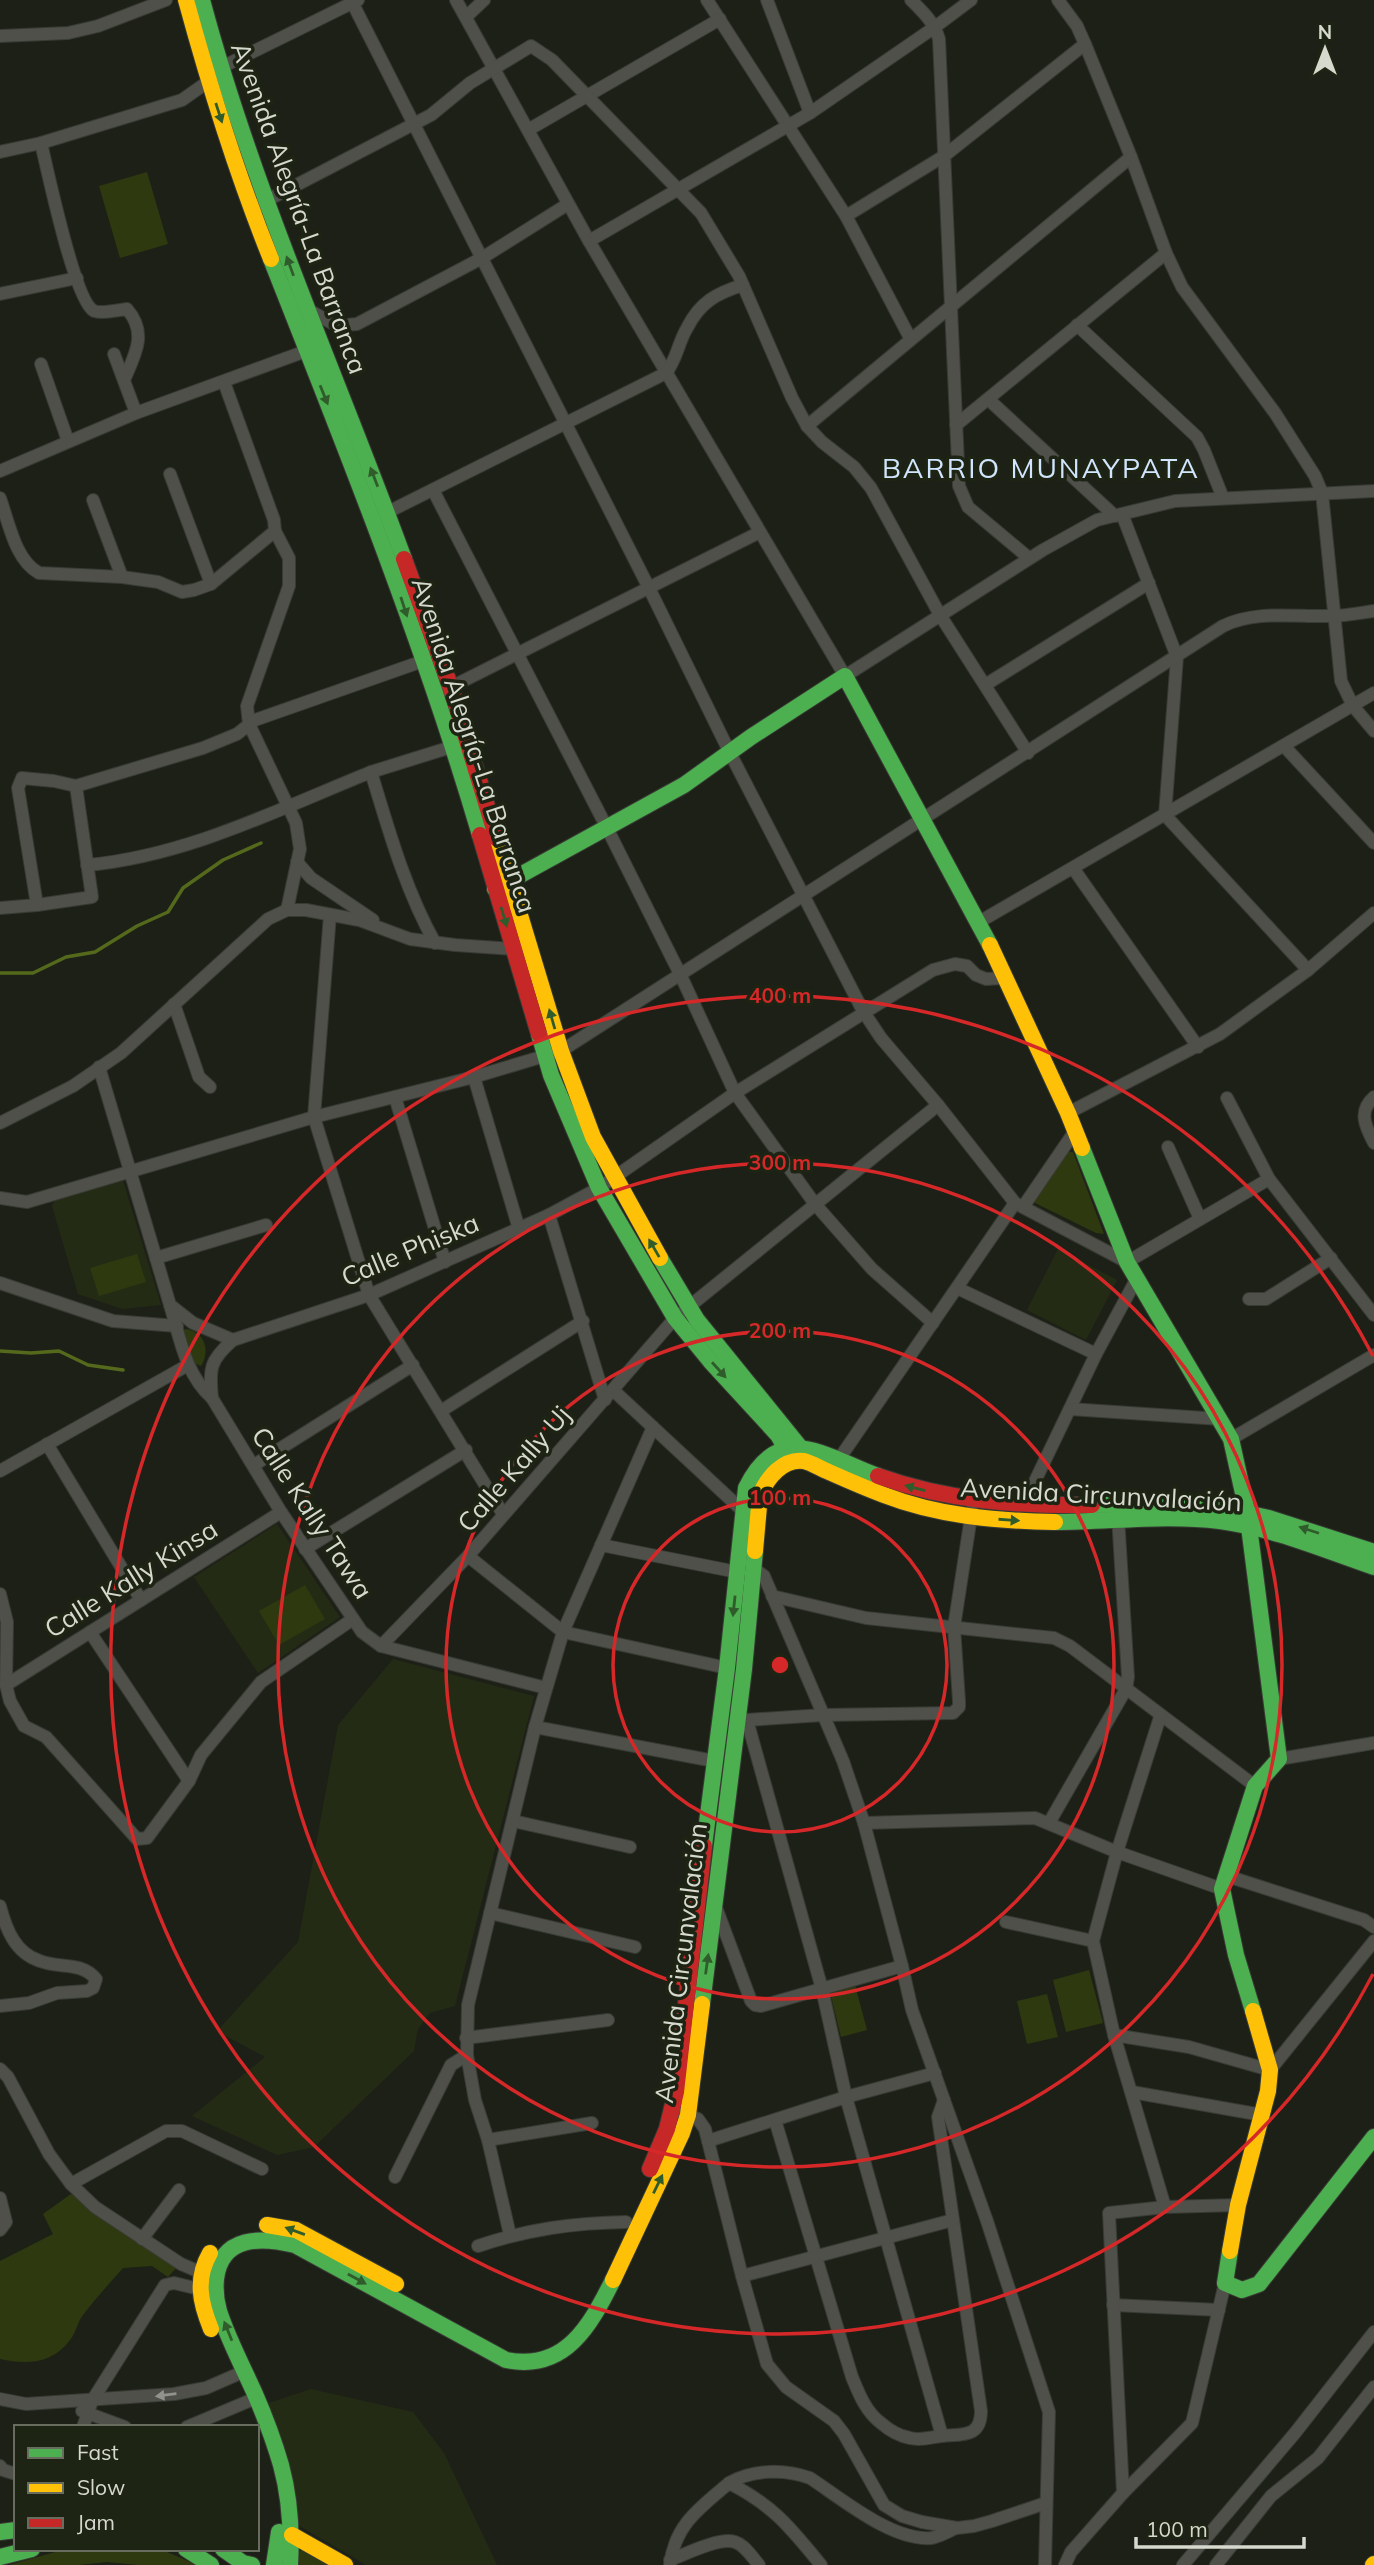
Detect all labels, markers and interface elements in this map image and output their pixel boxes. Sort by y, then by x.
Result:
north arrow [1290,14,1360,84]
text: N [1318,20,1332,44]
street label: Avenida Alegría-La Barranca [224,37,375,378]
one-way arrow [214,102,225,123]
one-way arrow [285,255,296,276]
one-way arrow [318,384,329,405]
district label: BARRIO MUNAYPATA [882,450,1200,485]
one-way arrow [368,467,379,488]
street label: Avenida Alegría-La Barranca [405,573,544,917]
one-way arrow [399,597,410,618]
one-way arrow [499,907,509,928]
text: 400 m [749,982,811,1008]
one-way arrow [546,1008,556,1029]
text: 300 m [749,1149,811,1175]
street label: Calle Phiska [336,1206,484,1293]
one-way arrow [648,1239,660,1258]
text: 200 m [749,1317,811,1343]
one-way arrow [710,1361,726,1378]
street label: Calle Kally Uj [450,1399,577,1539]
street label: Calle Kally Tawa [245,1421,380,1605]
street label: Avenida Circunvalación [959,1471,1243,1518]
one-way arrow [904,1482,926,1493]
text: 100 m [749,1484,811,1510]
street label: Calle Kally Kinsa [38,1512,223,1645]
one-way arrow [998,1514,1020,1525]
one-way arrow [1299,1524,1320,1535]
one-way arrow [728,1596,739,1618]
centre of rings [768,1653,792,1677]
street label: Avenida Circunvalación [647,1821,714,2105]
one-way arrow [702,1953,713,1975]
one-way arrow [652,2174,663,2194]
one-way arrow [284,2225,305,2236]
one-way arrow [347,2273,366,2285]
one-way arrow [222,2321,233,2342]
one-way arrow [155,2389,177,2400]
legend [14,2425,259,2551]
text: Fast [77,2439,119,2465]
text: Slow [77,2474,125,2500]
scale bar [1136,2506,1304,2550]
text: Jam [77,2509,115,2535]
text: 100 m [1146,2516,1208,2542]

